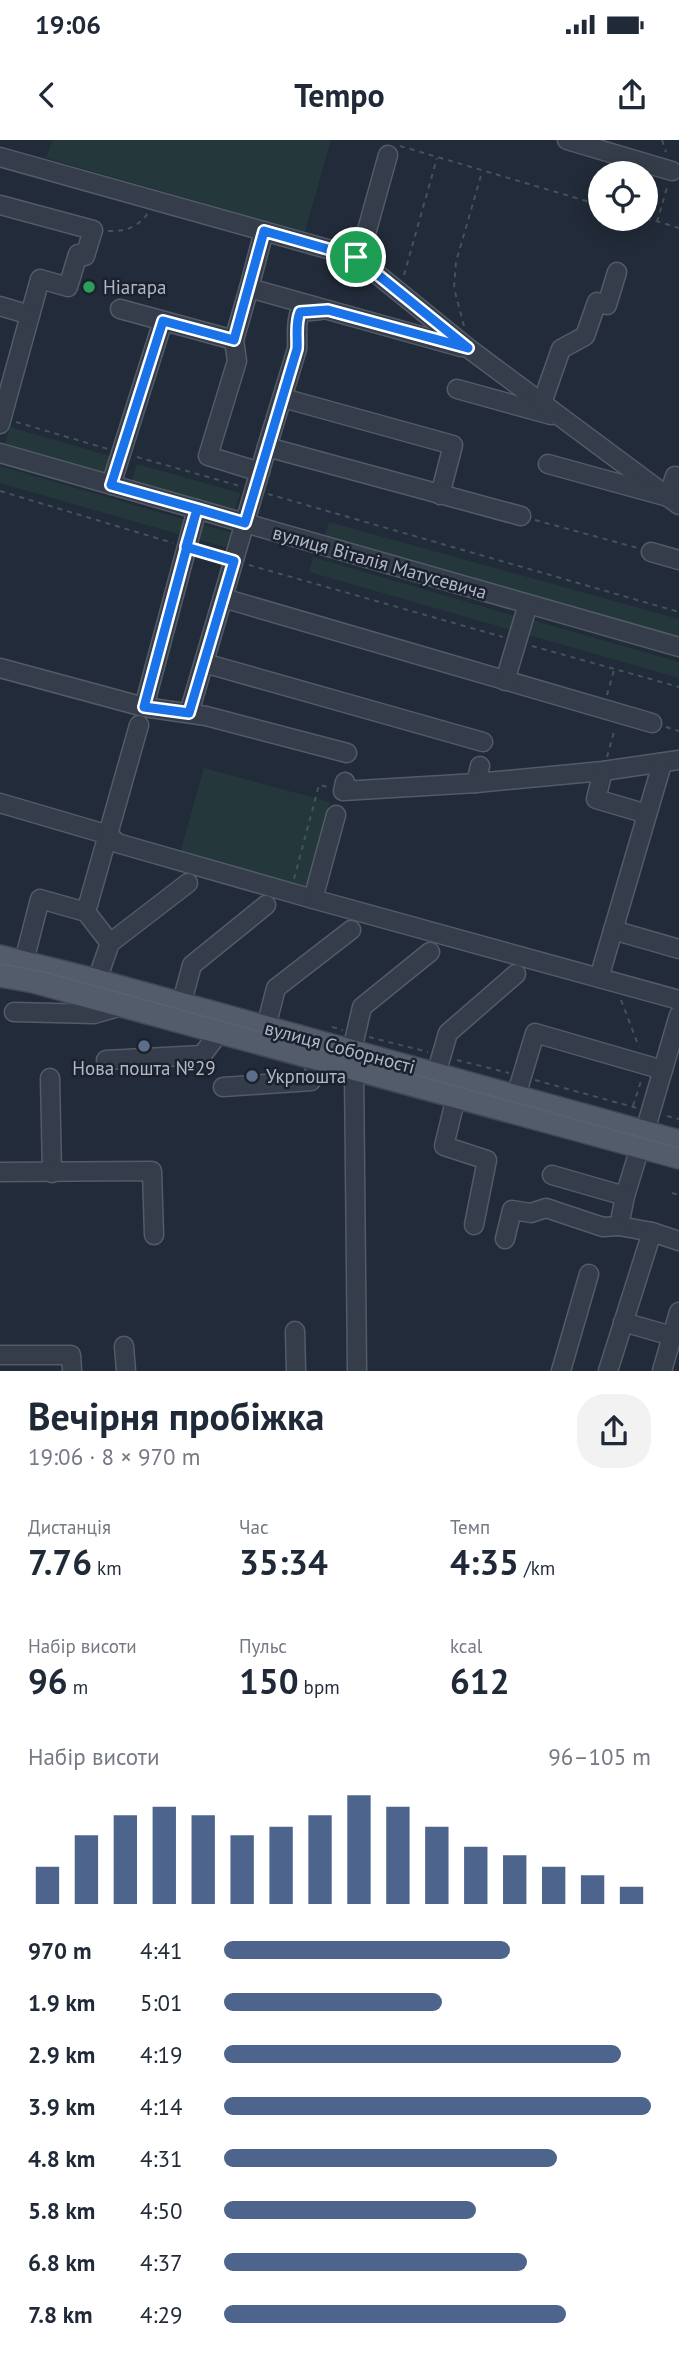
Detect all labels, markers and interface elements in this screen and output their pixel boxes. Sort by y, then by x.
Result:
text: 19:06 [35,8,101,41]
text: Tempo [294,74,385,116]
icon: back [28,76,66,114]
icon: share [613,76,651,114]
map controls [588,161,658,231]
button: locate [588,161,658,231]
pin [326,227,386,287]
icon: arrive [337,238,375,276]
place label: Ніагара [103,275,166,299]
marker: Ніагара [81,279,97,295]
street label: вулиця Віталія Матусевича [270,520,490,604]
street label: вулиця Соборності [262,1015,418,1079]
marker: Нова пошта №29 [136,1038,152,1054]
place label: Нова пошта №29 [72,1056,216,1080]
place label: Укрпошта [266,1064,346,1088]
marker: Укрпошта [244,1068,260,1084]
text: Вечірня пробіжка [28,1391,324,1440]
button: share [577,1394,651,1468]
text: 19:06 · 8 × 970 m [28,1442,200,1471]
text: Дистанція [28,1515,111,1539]
text: Час [239,1515,269,1539]
text: Темп [450,1515,490,1539]
text: 7.76 [28,1539,92,1585]
text: 35:34 [239,1539,328,1585]
text: 4:35 [450,1539,519,1585]
text: km [92,1556,122,1580]
text: /km [519,1556,555,1580]
text: Набір висоти [28,1634,137,1658]
text: Пульс [239,1634,287,1658]
text: kcal [450,1634,482,1658]
text: 96 [28,1658,68,1704]
text: 150 [239,1658,299,1704]
text: 612 [450,1658,510,1704]
text: m [68,1675,88,1699]
text: bpm [299,1675,340,1699]
text: Набір висоти [28,1742,160,1771]
text: 96–105 m [548,1742,651,1771]
text: 970 m [28,1936,91,1965]
text: 4:41 [140,1936,183,1965]
text: 1.9 km [28,1988,95,2017]
text: 5:01 [140,1988,183,2017]
text: 2.9 km [28,2040,95,2069]
text: 4:19 [140,2040,183,2069]
text: 3.9 km [28,2092,95,2121]
text: 4:14 [140,2092,183,2121]
text: 4.8 km [28,2144,95,2173]
text: 4:31 [140,2144,183,2173]
text: 5.8 km [28,2196,95,2225]
text: 4:50 [140,2196,183,2225]
text: 6.8 km [28,2248,95,2277]
text: 4:37 [140,2248,183,2277]
text: 7.8 km [28,2300,93,2329]
text: 4:29 [140,2300,183,2329]

